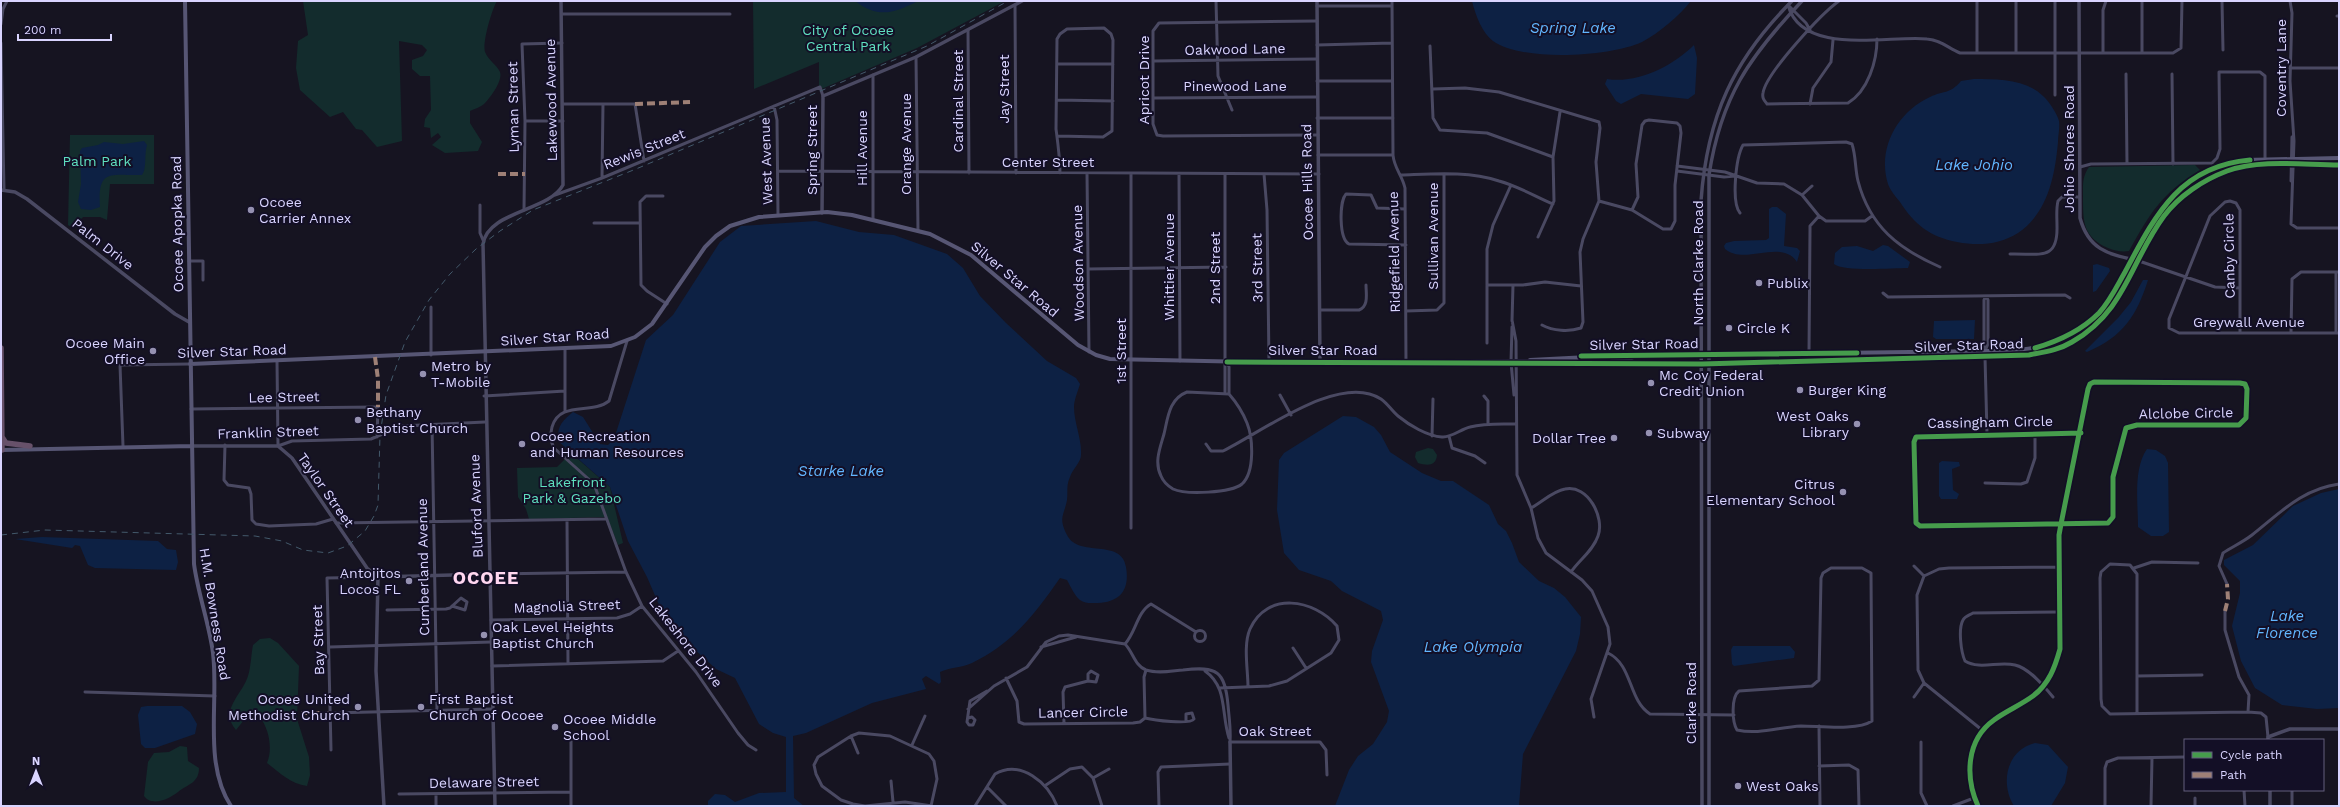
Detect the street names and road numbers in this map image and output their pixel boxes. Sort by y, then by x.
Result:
street label: Coventry Lane [2273,19,2289,117]
street label: Apricot Drive [1136,35,1152,125]
street label: Lakewood Avenue [542,39,560,161]
street label: Oakwood Lane [1184,40,1286,58]
street label: Cardinal Street [950,49,966,152]
street label: Jay Street [996,54,1012,123]
street label: Lyman Street [504,61,522,153]
street label: Pinewood Lane [1183,78,1287,94]
street label: Johio Shores Road [2061,85,2077,213]
street label: Orange Avenue [898,93,914,195]
street label: Spring Street [804,105,820,195]
street label: Hill Avenue [854,110,870,186]
street label: West Avenue [756,117,776,205]
street label: Ocoee Hills Road [1298,124,1316,240]
street label: Rewis Street [601,125,687,173]
street label: Center Street [1002,154,1094,170]
street label: Ocoee Apopka Road [168,156,186,292]
street label: Sullivan Avenue [1425,182,1441,290]
street label: Ridgefield Avenue [1385,191,1403,313]
street label: North Clarke Road [1690,200,1706,326]
street label: Woodson Avenue [1069,205,1087,321]
street label: Whittier Avenue [1161,213,1177,321]
street label: Canby Circle [2220,213,2238,299]
street label: Palm Drive [69,215,137,273]
street label: 2nd Street [1207,232,1223,304]
street label: 3rd Street [1248,233,1266,303]
street label: Silver Star Road [968,238,1062,320]
street label: Greywall Avenue [2193,314,2305,330]
street label: 1st Street [1113,318,1129,384]
street label: Silver Star Road [500,325,610,349]
street label: Silver Star Road [1589,335,1699,353]
street label: Silver Star Road [1914,335,2024,355]
street label: Silver Star Road [177,341,287,361]
street label: Silver Star Road [1268,342,1378,358]
street label: Lee Street [248,388,320,406]
street label: Alclobe Circle [2139,404,2233,422]
street label: Cassingham Circle [1927,413,2053,431]
street label: Franklin Street [217,422,319,442]
street label: Taylor Street [295,450,358,530]
street label: Bluford Avenue [466,454,486,558]
street label: Cumberland Avenue [414,498,432,636]
street label: H.M. Bowness Road [197,547,233,681]
street label: Lakeshore Drive [646,594,726,690]
street label: Magnolia Street [513,596,621,616]
street label: Bay Street [309,604,327,675]
street label: Clarke Road [1683,662,1699,744]
street label: Lancer Circle [1038,703,1128,721]
street label: Oak Street [1239,723,1312,739]
street label: Delaware Street [429,773,539,791]

